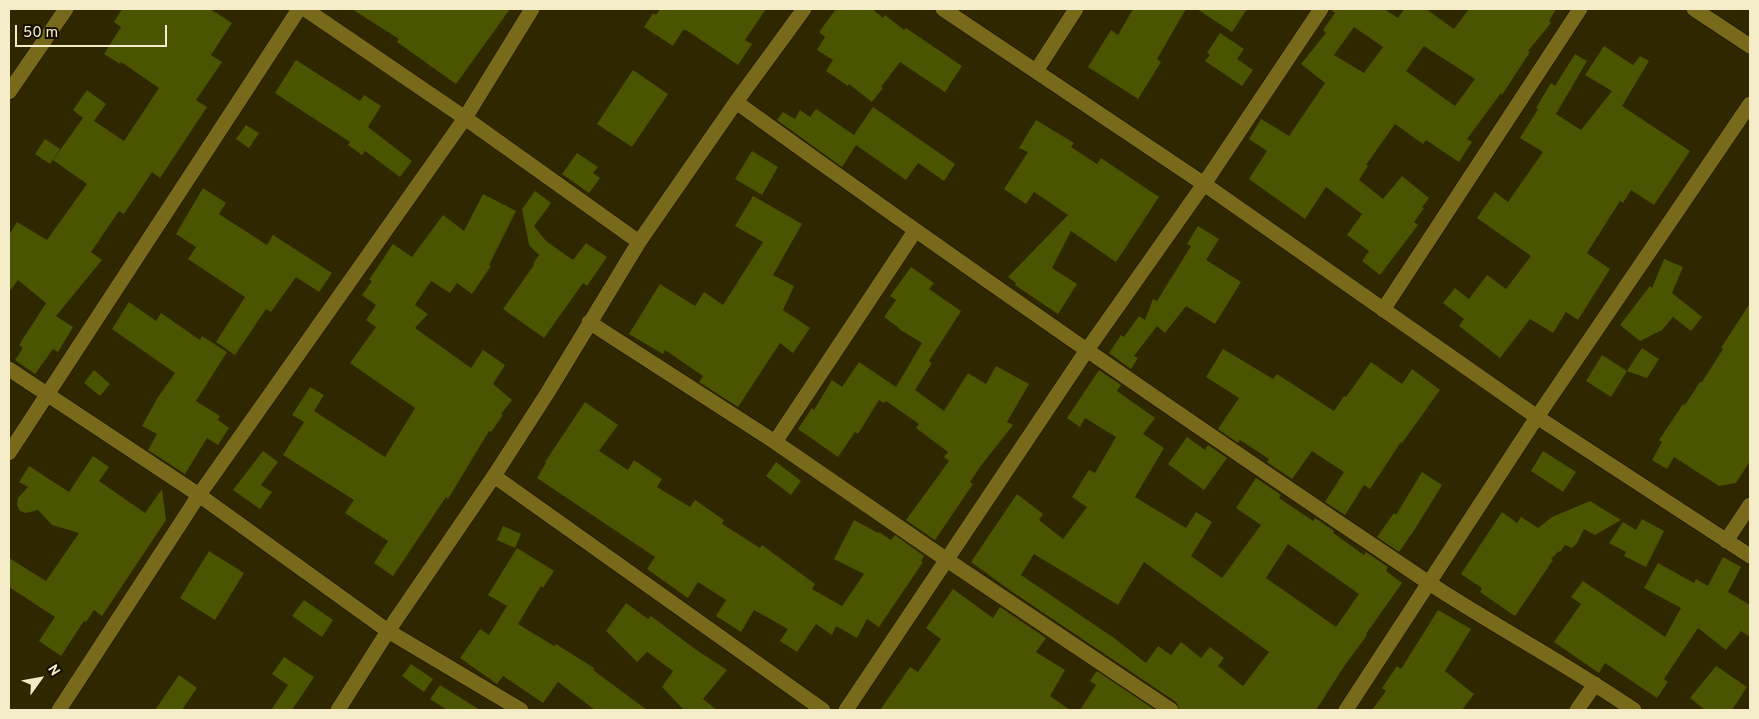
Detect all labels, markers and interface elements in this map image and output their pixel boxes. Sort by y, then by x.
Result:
scale bar [18,15,170,47]
text: 50 m [23,24,58,43]
north arrow [15,654,65,704]
text: N [43,662,63,680]

